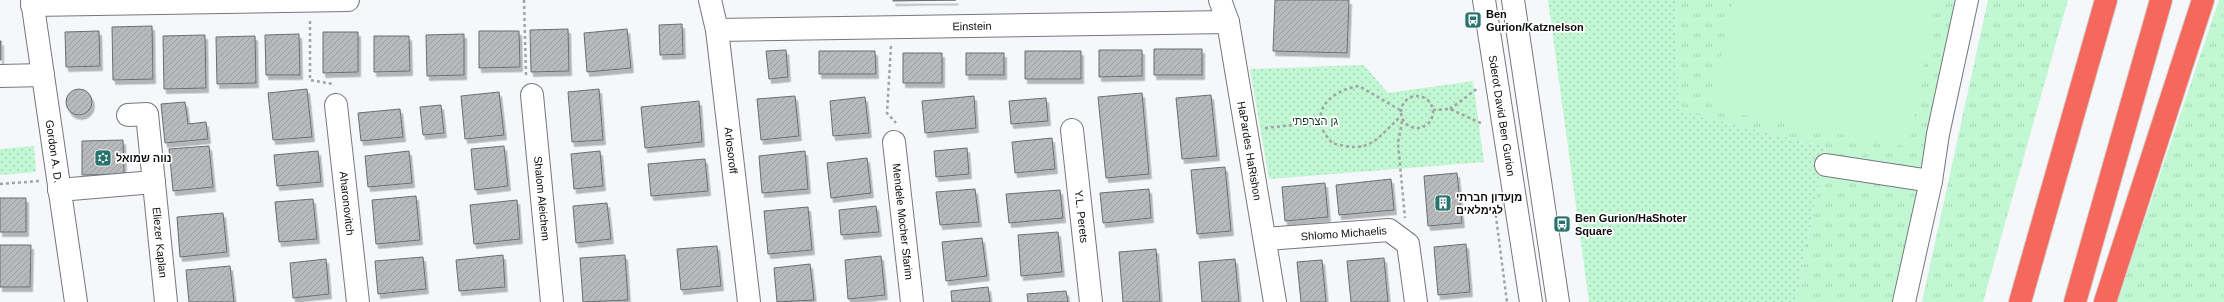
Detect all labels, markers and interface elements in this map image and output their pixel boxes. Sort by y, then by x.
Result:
place label: Ben Gurion/Katznelson [1486,8,1584,33]
bus stop icon: Ben Gurion/Katznelson [1463,10,1483,30]
street label: Einstein [952,20,992,32]
street label: Sderot David Ben Gurion [1487,54,1517,177]
street label: HaPardes HaRishon [1235,100,1264,201]
park label: גן הצרפתי [1292,115,1338,127]
street label: Gordon A. D. [44,119,65,184]
street label: Arlosoroff [722,126,740,175]
synagogue icon: נווה שמואל [93,148,113,168]
place label: נווה שמואל [116,152,172,164]
street label: Shalom Aleichem [532,156,552,241]
street label: Mendele Mocher Sfarim [890,163,915,280]
street label: Aharonovitch [337,171,357,236]
street label: Y.L. Perets [1073,189,1090,244]
place label: מןעדון חברתי לגימלאים [1456,191,1522,216]
building icon: מןעדון חברתי לגימלאים [1433,193,1453,213]
street label: Eliezer Kaplan [150,206,170,278]
place label: Ben Gurion/HaShoter Square [1575,212,1688,237]
bus stop icon: Ben Gurion/HaShoter Square [1552,214,1572,234]
street label: Shlomo Michaelis [1300,224,1388,242]

